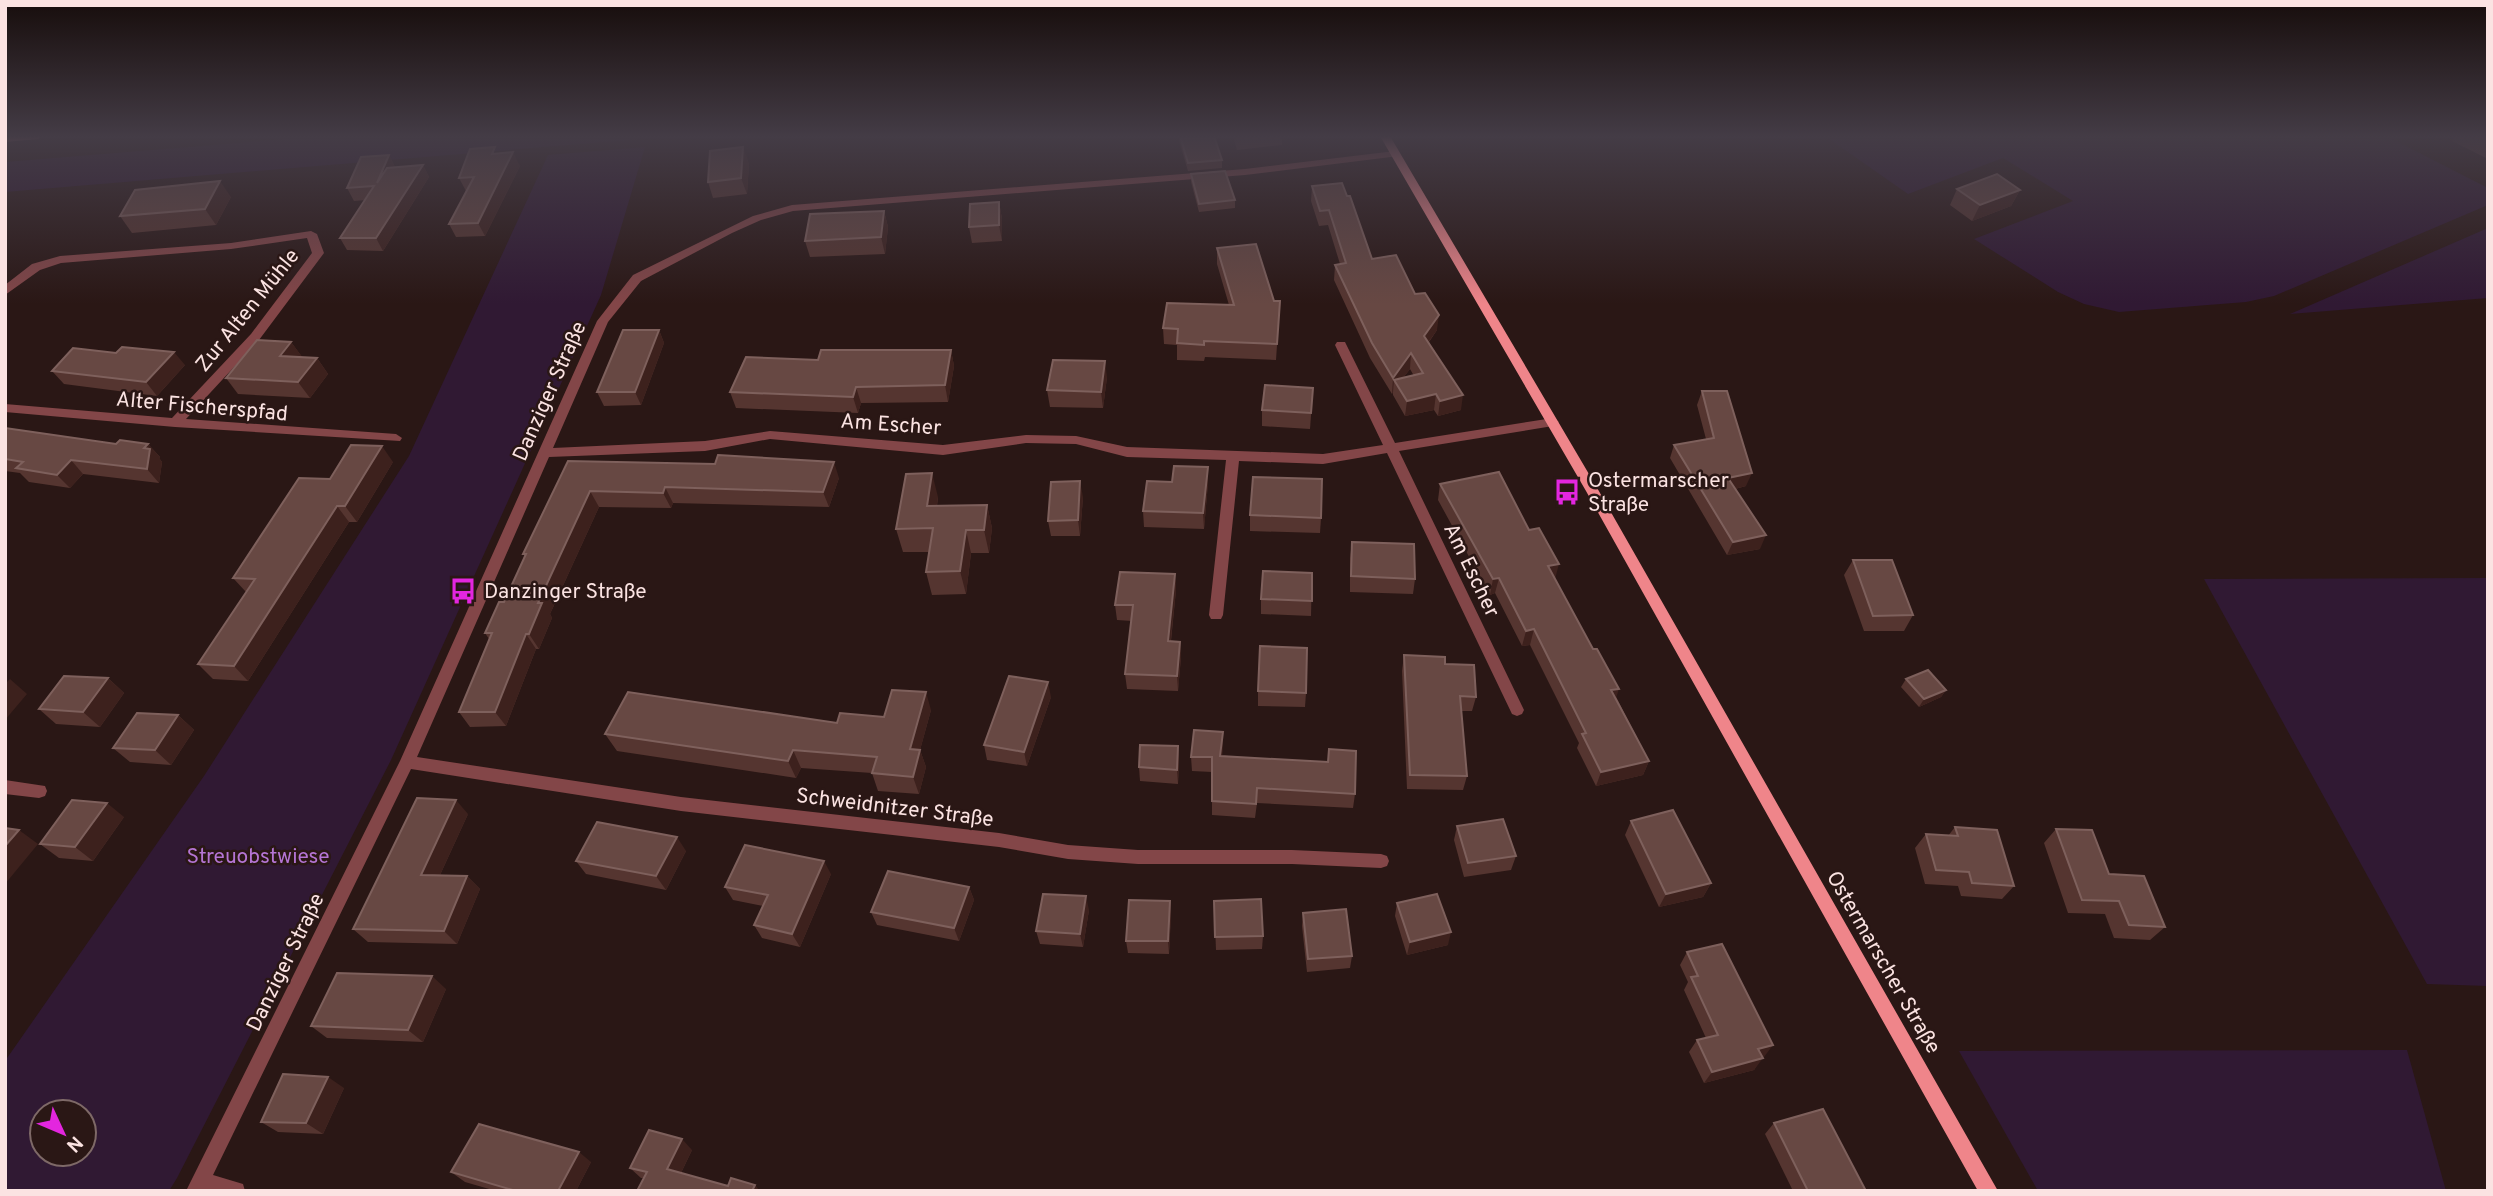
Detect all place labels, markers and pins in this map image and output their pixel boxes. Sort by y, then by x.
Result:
place label: Ostermarscher Straße [1588,468,1729,519]
bus stop icon: Ostermarscher Straße [1552,477,1582,507]
bus stop icon: Danzinger Straße [448,576,478,606]
place label: Danzinger Straße [484,579,647,606]

